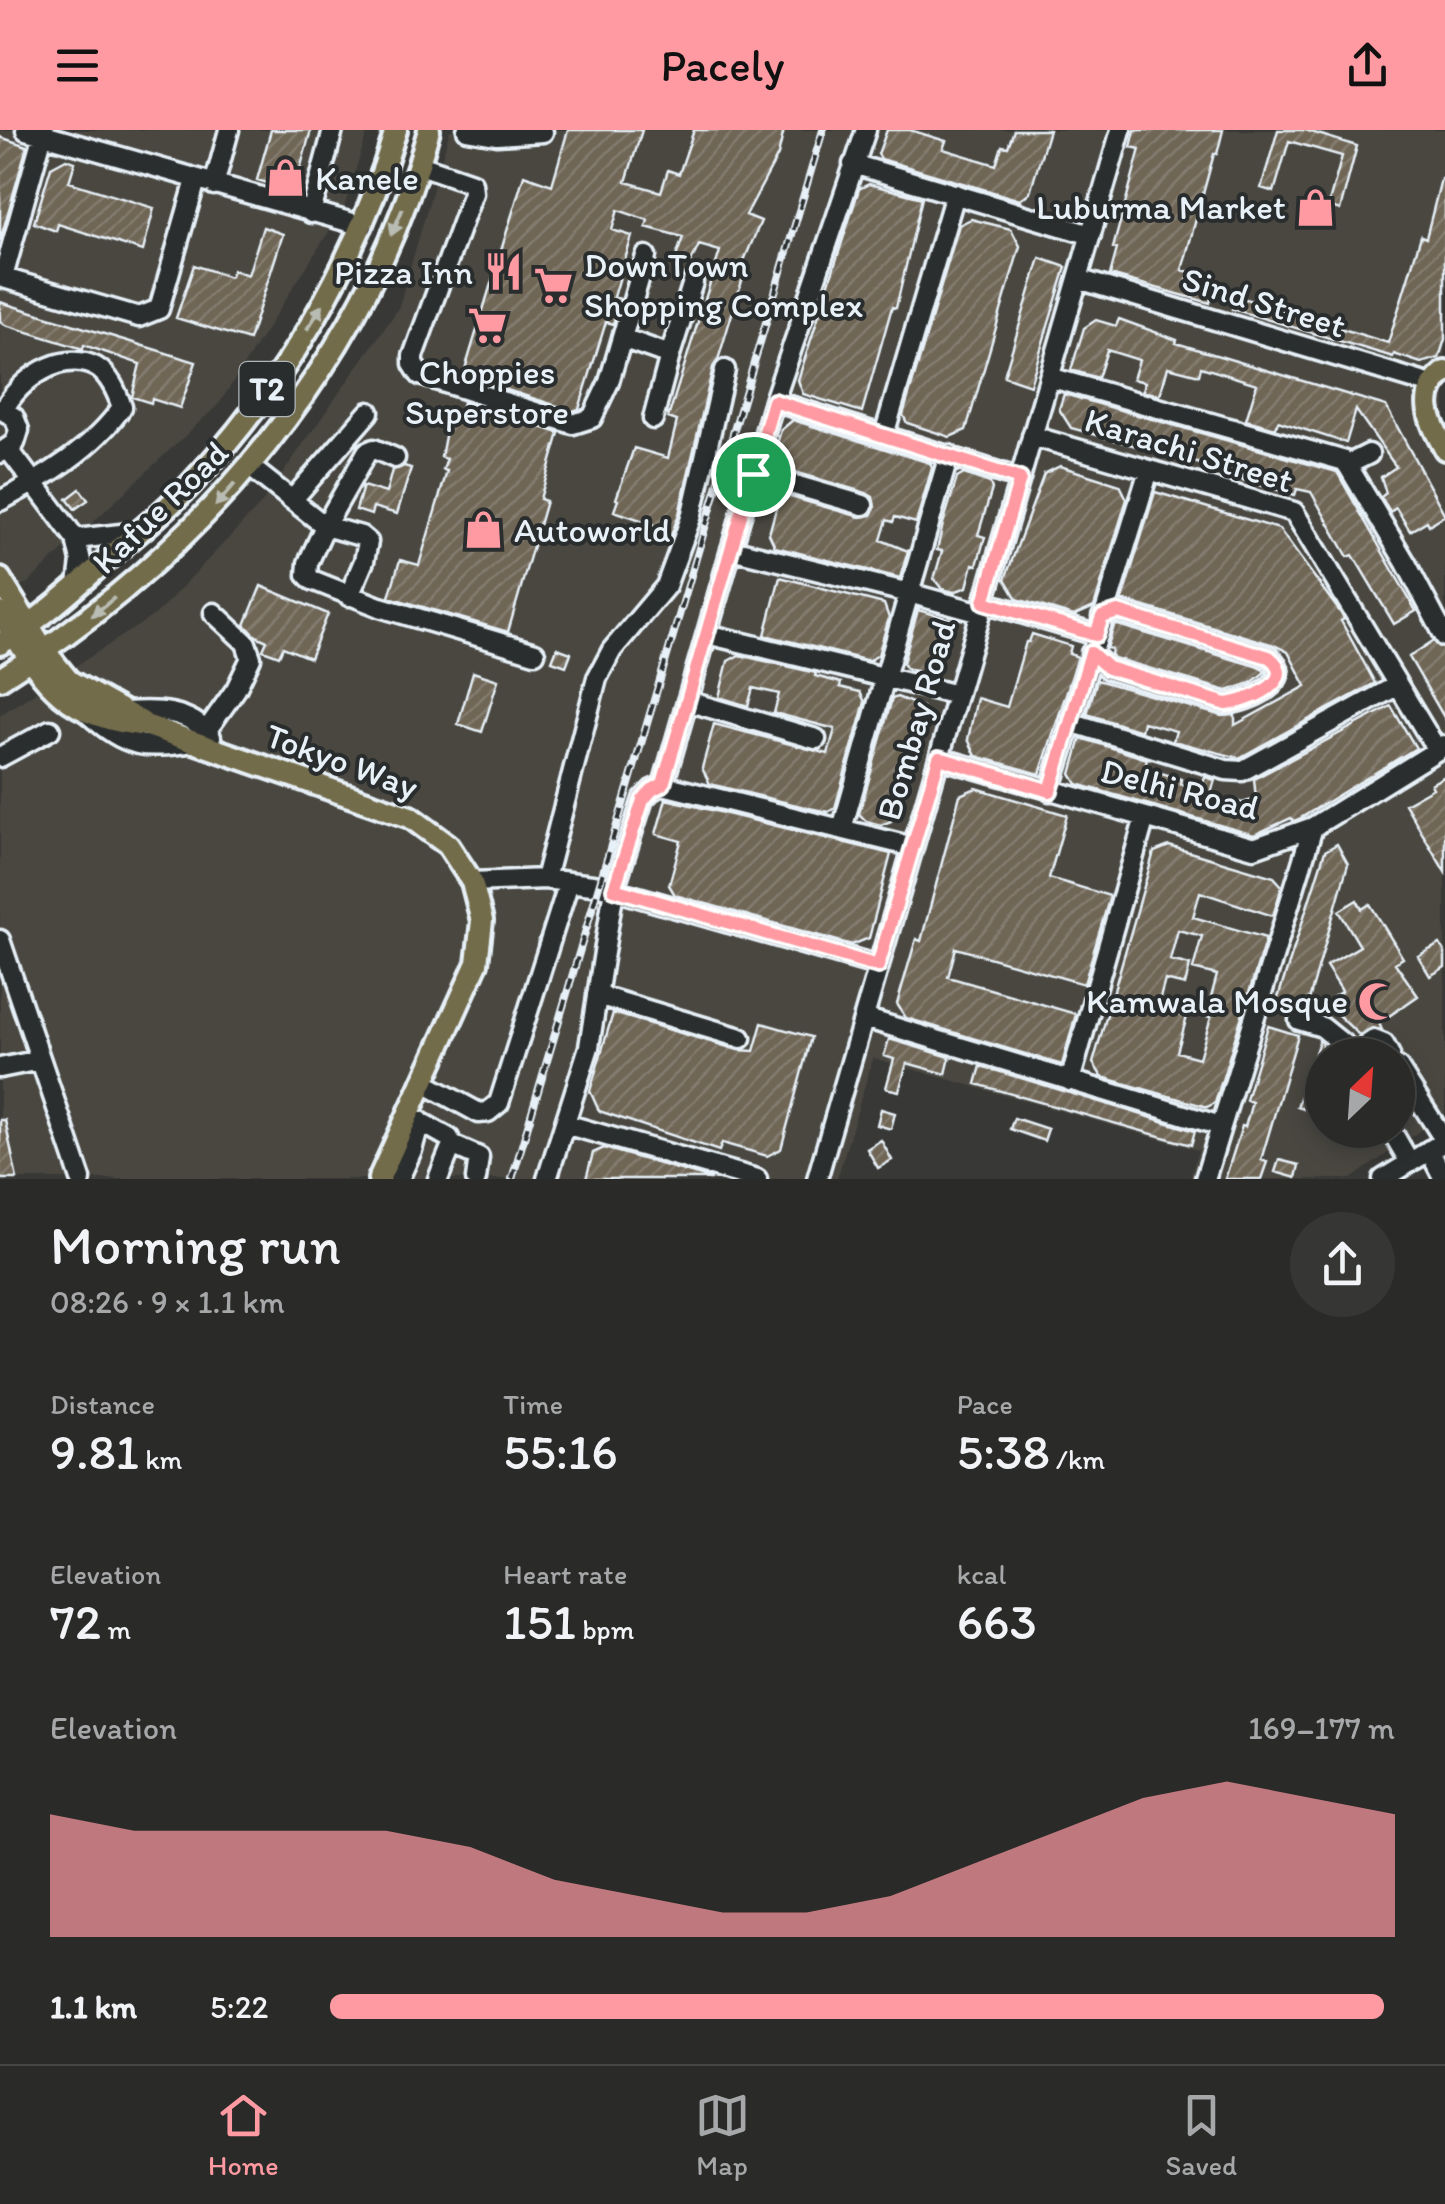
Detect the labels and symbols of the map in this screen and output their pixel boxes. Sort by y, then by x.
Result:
shop icon: Kanele [264,157,306,199]
place label: Kanele [315,157,419,199]
place label: Luburma Market [1036,186,1286,228]
shop icon: Luburma Market [1295,186,1337,228]
one-way arrow [389,207,405,237]
place label: DownTown Shopping Complex [584,244,863,326]
place label: Pizza Inn [334,251,473,293]
restaurant icon: Pizza Inn [482,251,524,293]
street label: Sind Street [1177,257,1351,347]
supermarket icon: DownTown Shopping Complex [533,264,575,306]
one-way arrow [305,304,324,331]
supermarket icon: Choppies Superstore [466,304,508,346]
place label: Choppies Superstore [405,351,569,433]
road number: T2 [240,362,294,416]
street label: Karachi Street [1080,398,1298,502]
street label: Kafue Road [83,432,237,582]
pin [711,432,796,517]
one-way arrow [214,482,236,507]
shop icon: Autoworld [463,509,505,551]
place label: Autoworld [514,509,671,551]
one-way arrow [90,596,115,617]
street label: Bombay Road [867,615,965,825]
street label: Tokyo Way [260,714,424,808]
street label: Delhi Road [1097,749,1263,829]
place label: Kamwala Mosque [1086,980,1348,1022]
mosque icon: Kamwala Mosque [1357,980,1399,1022]
north arrow [1305,1038,1415,1148]

